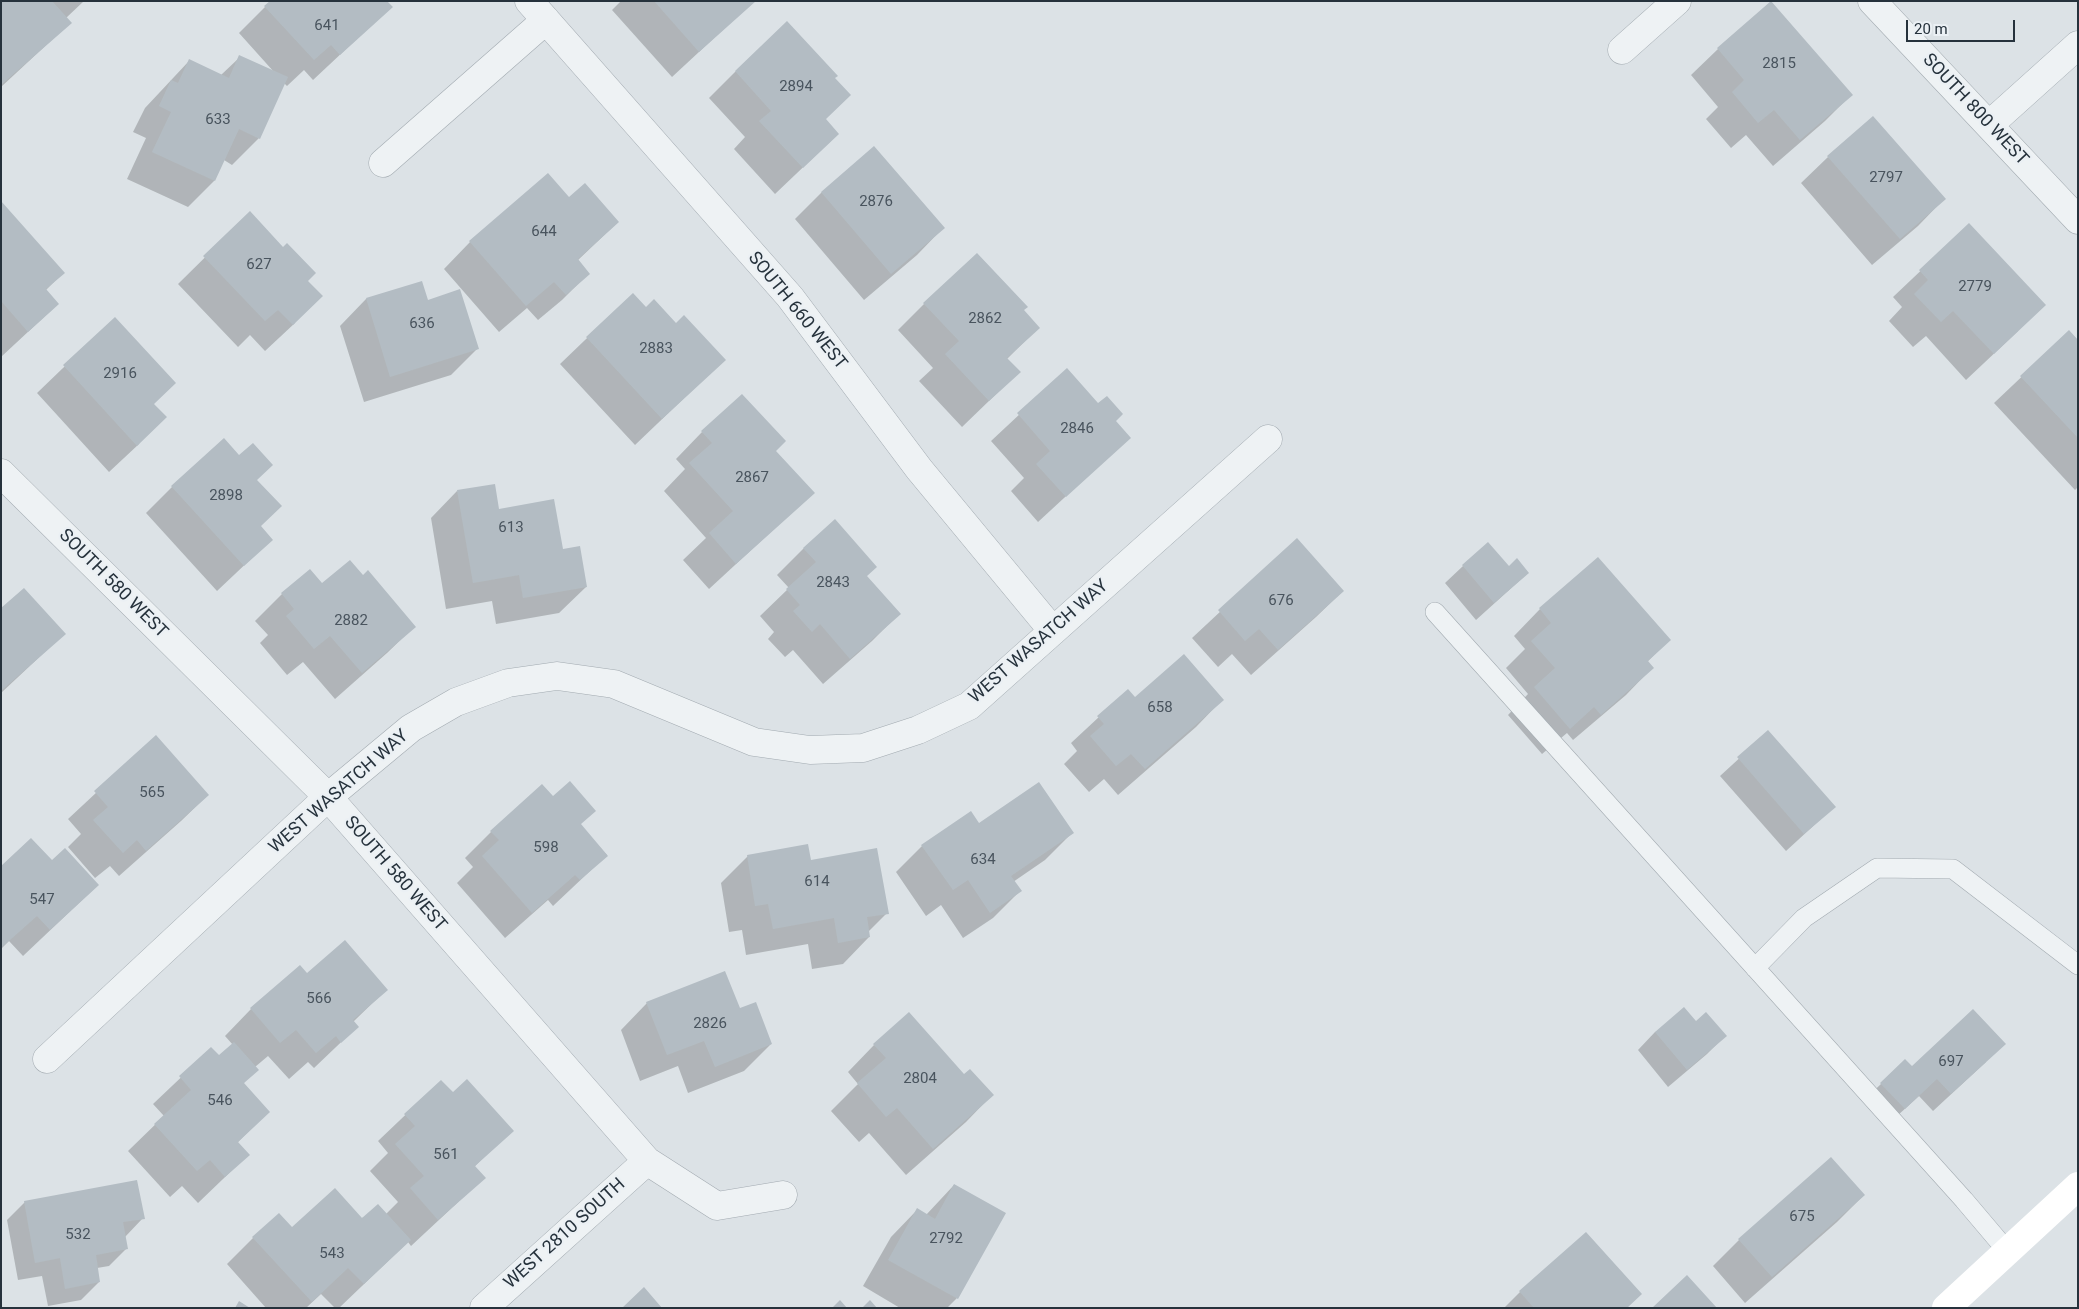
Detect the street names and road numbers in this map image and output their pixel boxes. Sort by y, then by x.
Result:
street label: SOUTH 800 WEST [1918,50,2032,170]
street label: SOUTH 660 WEST [743,248,851,374]
street label: SOUTH 580 WEST [54,525,172,643]
street label: WEST WASATCH WAY [965,576,1113,708]
street label: WEST WASATCH WAY [265,726,413,858]
street label: SOUTH 580 WEST [339,812,451,936]
street label: WEST 2810 SOUTH [500,1174,630,1294]

